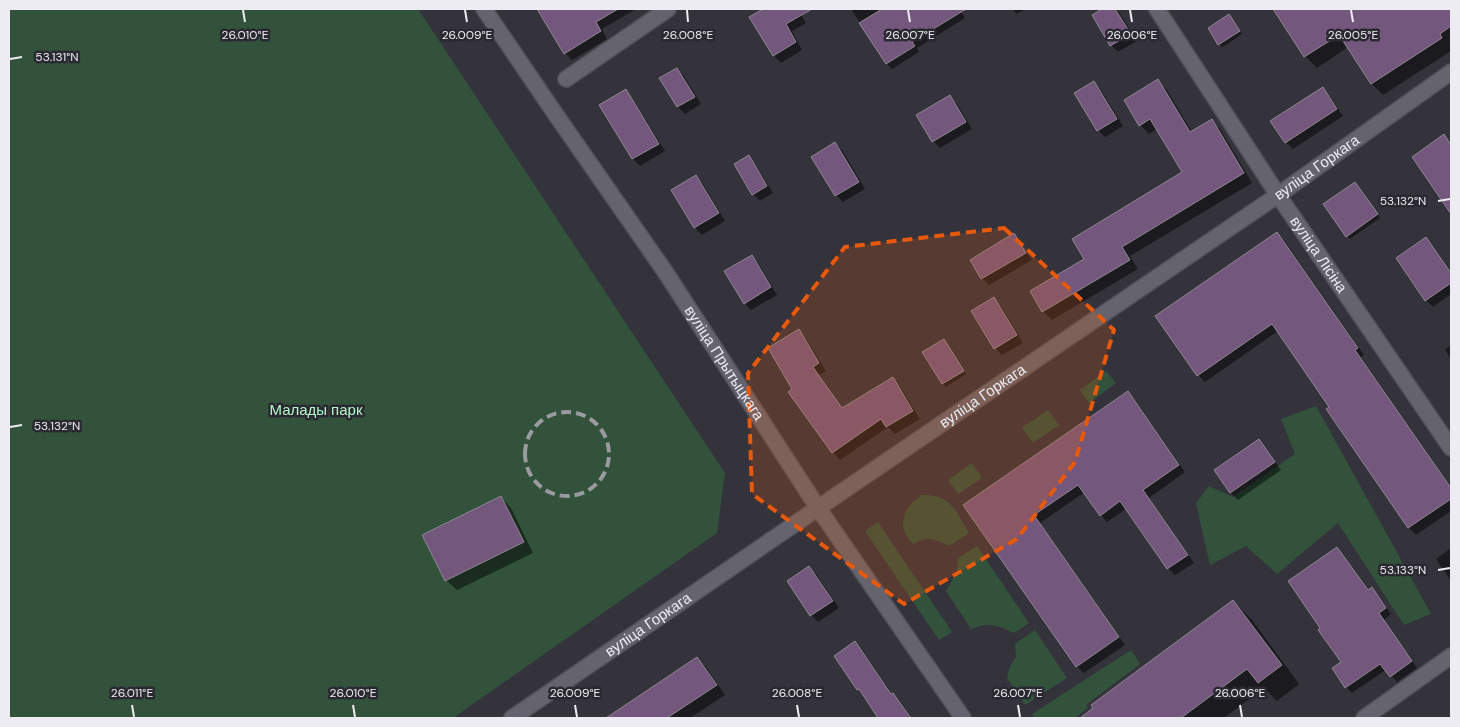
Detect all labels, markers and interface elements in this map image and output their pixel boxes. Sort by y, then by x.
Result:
text: 26.010°E [222,27,269,43]
text: 26.009°E [442,27,493,43]
text: 26.008°E [663,27,713,43]
text: 26.007°E [885,27,935,43]
text: 26.006°E [1107,27,1158,43]
text: 26.005°E [1328,27,1378,43]
text: 53.131°N [35,49,79,65]
street label: вуліца Горкага [1270,130,1364,205]
text: 53.132°N [1380,193,1426,209]
street label: вуліца Лісіна [1285,212,1352,297]
street label: вуліца Прытыцкага [680,302,769,425]
street label: вуліца Горкага [935,359,1030,433]
park label: Малады парк [270,400,363,420]
text: 53.132°N [34,418,80,434]
text: 53.133°N [1380,562,1426,578]
street label: вуліца Горкага [601,588,696,661]
text: 26.011°E [111,685,153,701]
text: 26.010°E [330,685,377,701]
text: 26.009°E [550,685,601,701]
text: 26.008°E [772,685,822,701]
text: 26.007°E [993,685,1043,701]
text: 26.006°E [1215,685,1266,701]

